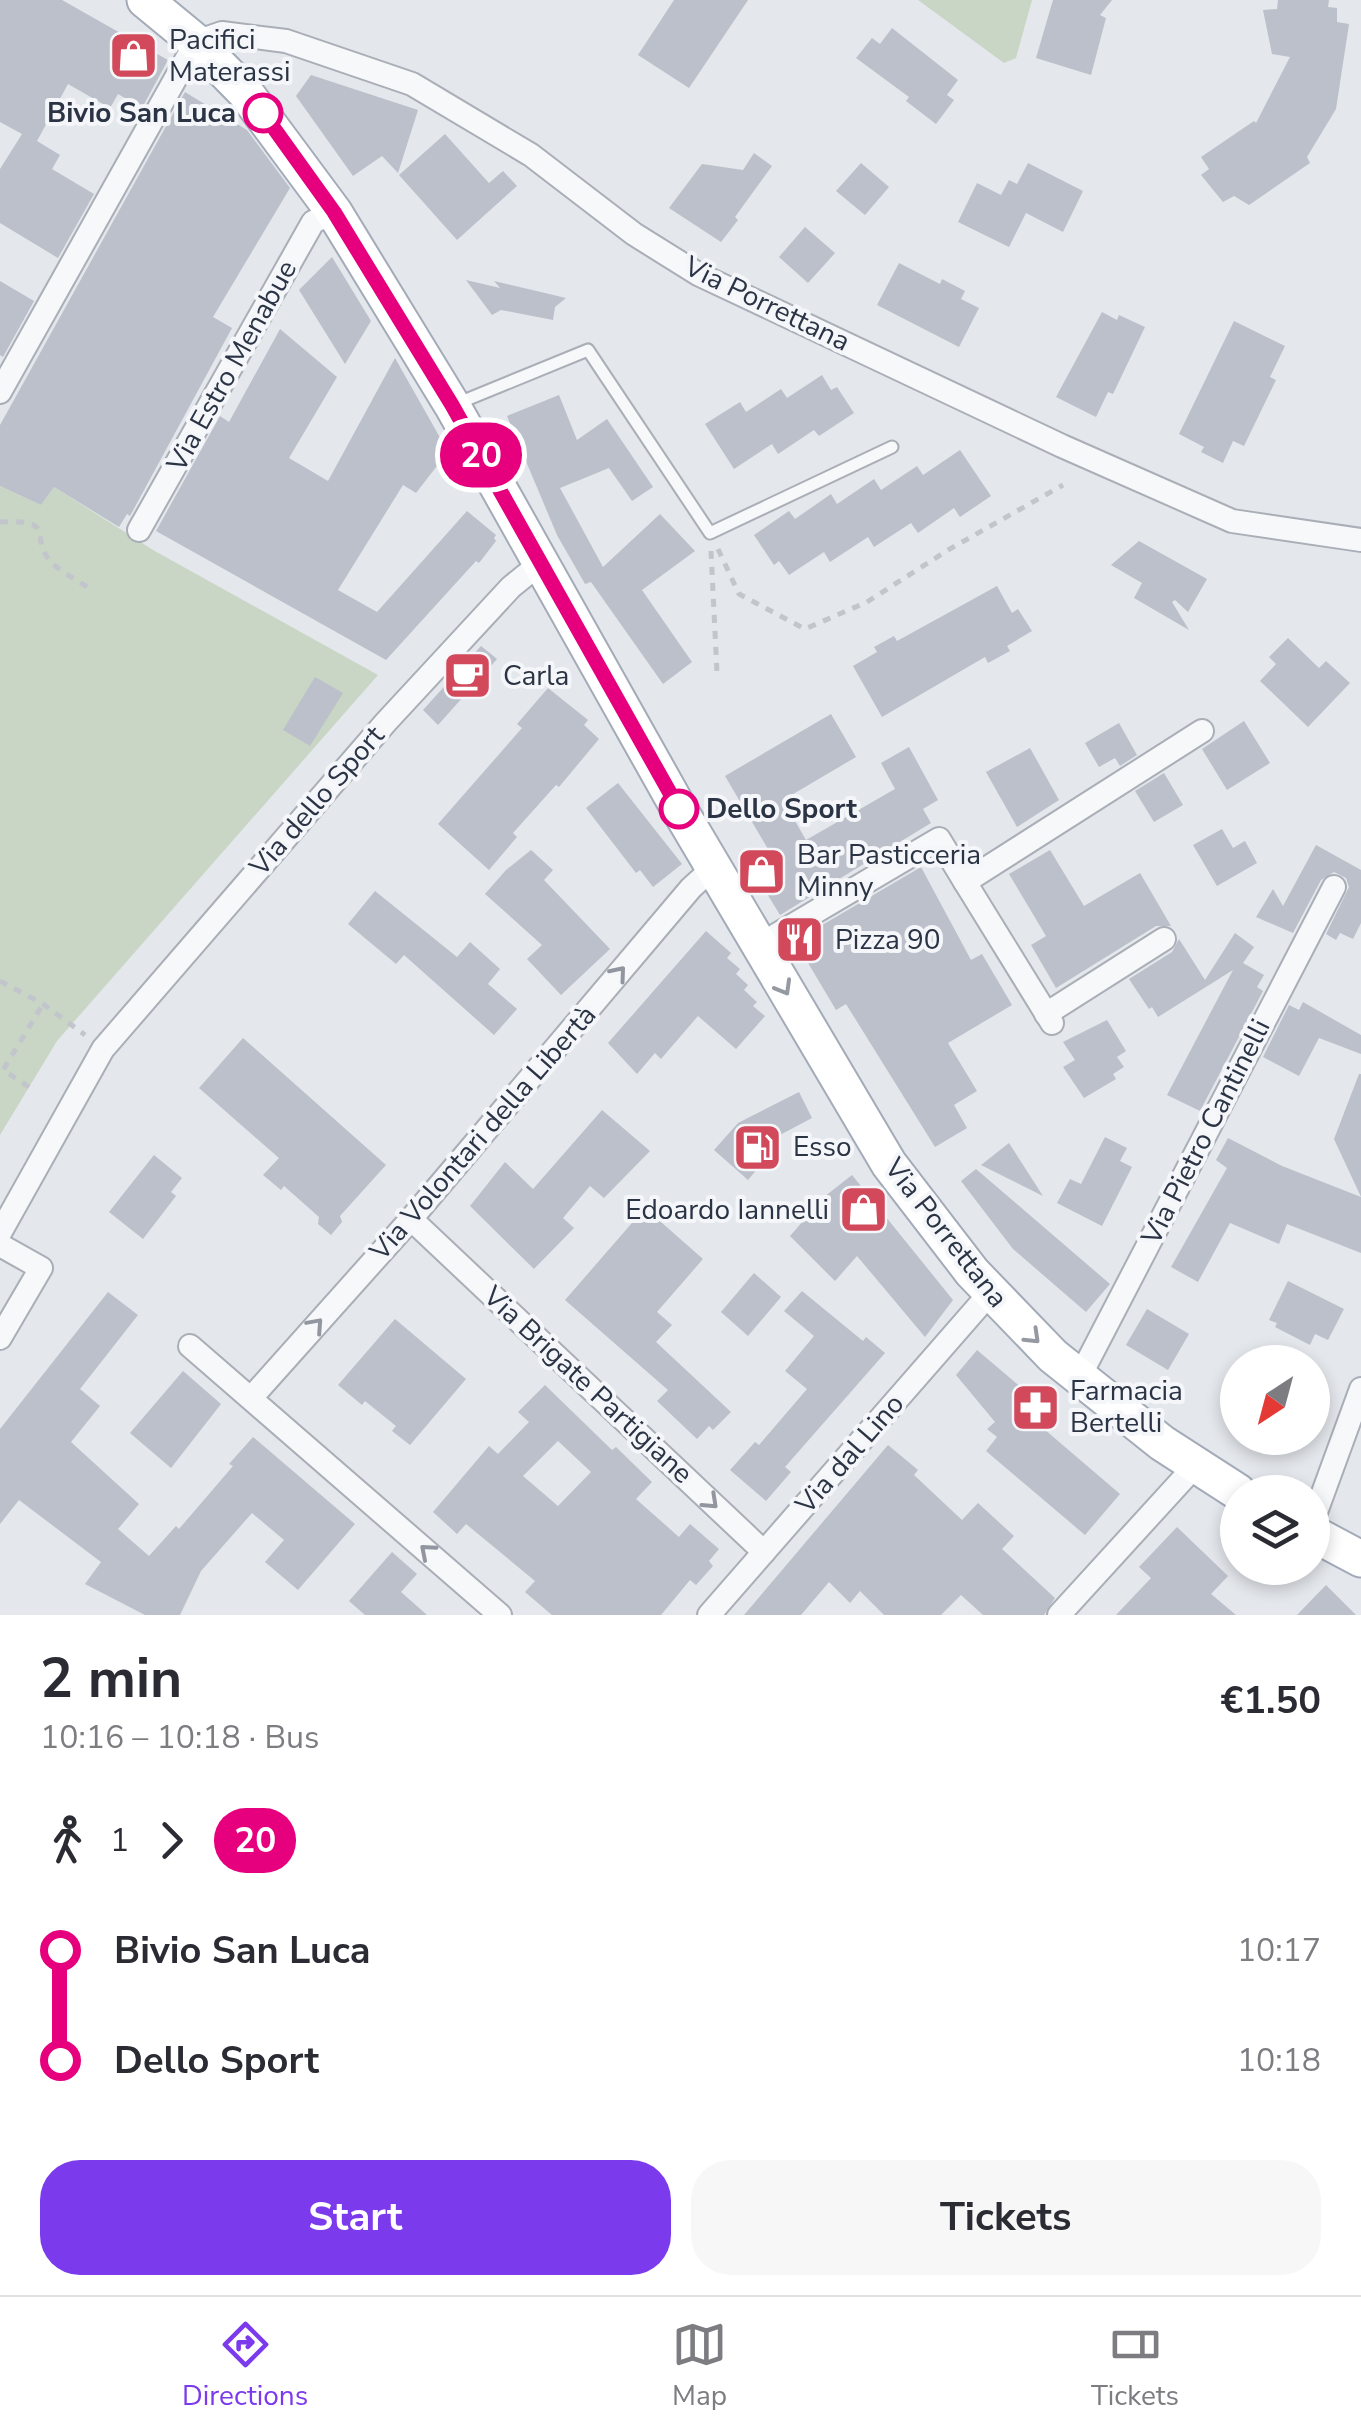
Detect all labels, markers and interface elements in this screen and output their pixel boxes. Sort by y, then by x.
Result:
place label: Pacifici Materassi [169,21,291,91]
shop icon: Pacifici Materassi [108,30,160,82]
place label: Bivio San Luca [47,94,236,132]
marker: Bivio San Luca [244,94,282,132]
street label: Via Porrettana [677,247,856,361]
street label: Via Estro Menabue [158,254,306,479]
line badge: 20 [436,422,526,488]
text: 20 [460,432,502,479]
cafe icon: Carla [442,650,494,702]
place label: Carla [503,657,569,695]
street label: Via dello Sport [240,717,393,885]
marker: Dello Sport [660,790,698,828]
place label: Dello Sport [706,790,857,828]
place label: Bar Pasticceria Minny [797,836,981,906]
shop icon: Bar Pasticceria Minny [736,845,788,897]
restaurant icon: Pizza 90 [774,914,826,966]
place label: Pizza 90 [835,921,941,959]
one-way arrow [608,966,626,984]
one-way arrow [772,977,791,995]
street label: Via Volontari della Libertà [361,997,605,1270]
street label: Via Pietro Cantinelli [1132,1013,1279,1252]
fuel station icon: Esso [732,1121,784,1173]
place label: Esso [793,1128,852,1166]
street label: Via Porrettana [875,1150,1016,1316]
shop icon: Edoardo Iannelli [838,1184,890,1236]
place label: Edoardo Iannelli [625,1191,829,1229]
street label: Via Brigate Partigiane [474,1277,701,1492]
one-way arrow [304,1318,322,1337]
one-way arrow [1021,1325,1039,1343]
north arrow [1220,1345,1330,1455]
map controls [1220,1345,1330,1585]
place label: Farmacia Bertelli [1070,1372,1183,1442]
pharmacy icon: Farmacia Bertelli [1009,1381,1061,1433]
street label: Via dal Lino [787,1386,913,1523]
button: layers [1220,1475,1330,1585]
one-way arrow [699,1490,718,1508]
one-way arrow [420,1544,439,1562]
text: 2 min [40,1641,182,1716]
text: €1.50 [1220,1675,1321,1726]
text: 10:16 – 10:18 · Bus [40,1716,319,1759]
icon: walk [40,1813,95,1868]
icon: forward [144,1813,199,1868]
text: 20 [234,1817,276,1864]
text: 1 [110,1819,129,1862]
text: Bivio San Luca [114,1925,371,1976]
text: 10:17 [1237,1929,1321,1972]
text: Dello Sport [114,2035,319,2086]
text: 10:18 [1237,2039,1321,2082]
button: Start [40,2160,671,2275]
button: Tickets [691,2160,1321,2275]
tab: Directions [182,2317,308,2415]
tab: Map [672,2317,727,2415]
tab: Tickets [1091,2317,1179,2415]

